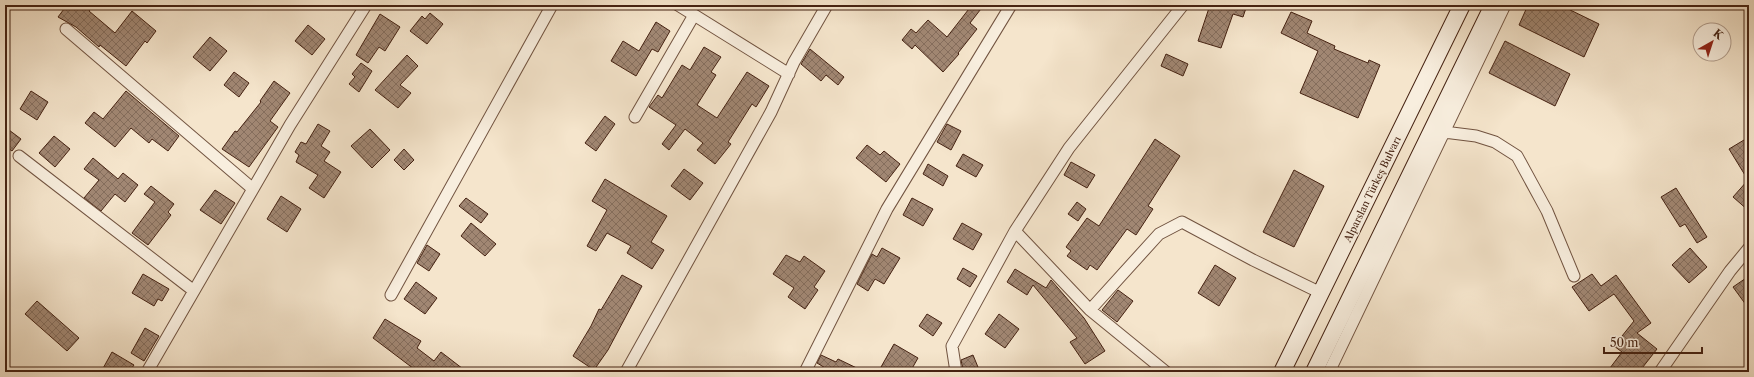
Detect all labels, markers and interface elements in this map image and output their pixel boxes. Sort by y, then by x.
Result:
north arrow [1692,22,1732,62]
text: K [1710,26,1727,43]
street label: Alparslan Türkeş Bulvarı [1341,134,1404,245]
scale bar [1604,329,1702,355]
text: 50 m [1610,335,1639,350]

